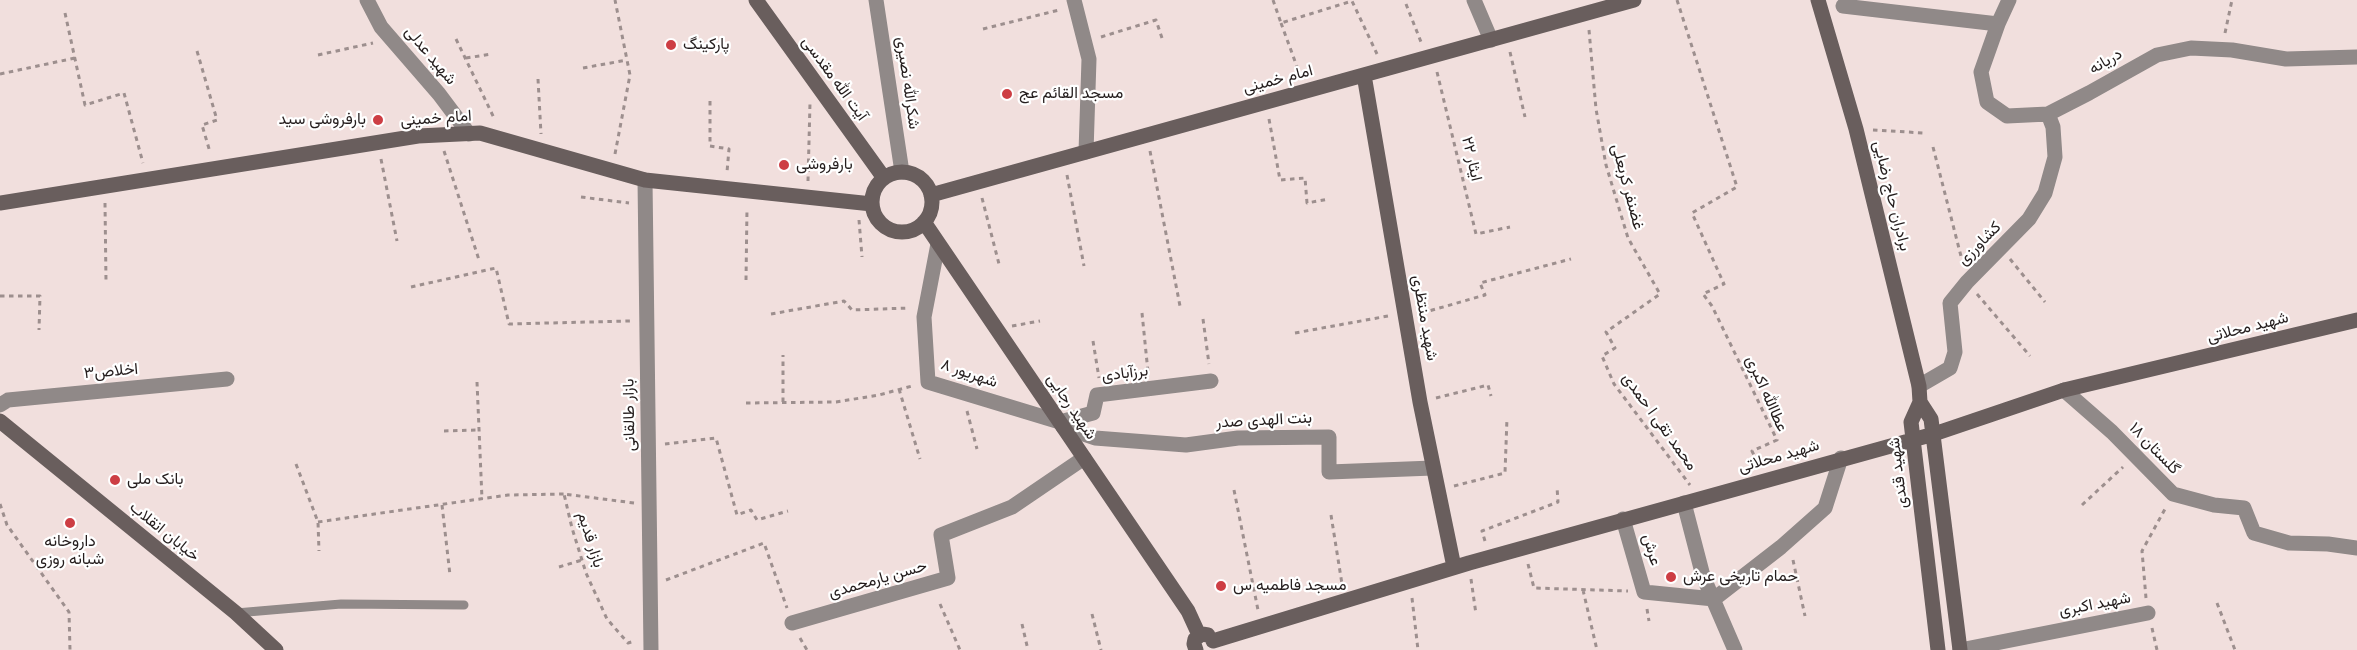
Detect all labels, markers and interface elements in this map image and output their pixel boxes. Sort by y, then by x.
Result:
street label: شهید عدلی [400,23,460,89]
street label: آیت الله مقدسی [797,33,871,125]
place label: پارکینگ [683,35,730,55]
street label: شکرالله نصیری [891,36,923,130]
marker: پارکینگ [664,38,678,52]
street label: دریانه [2086,45,2126,79]
street label: امام خمینی [1241,61,1315,99]
place label: مسجد القائم عج [1019,84,1123,104]
marker: مسجد القائم عج [1000,87,1014,101]
street label: امام خمینی [400,107,472,131]
place label: بارفروشی سید [278,110,366,130]
marker: بارفروشی سید [371,113,385,127]
street label: ایثار ۲۲ [1457,135,1485,183]
street label: برادران حاج رضایی [1868,139,1914,253]
street label: غضنفر کربعلی [1606,142,1648,232]
place label: بارفروشی [796,155,853,175]
marker: بارفروشی [777,158,791,172]
street label: کشاورزی [1954,218,2006,270]
street label: شهید منتظری [1407,274,1441,362]
street label: شهید محلاتی [2205,309,2291,347]
street label: عطاالله اکبری [1741,353,1791,435]
street label: ۸ شهریور [938,355,1000,393]
street label: اخلاص۳ [83,360,139,384]
street label: برزآبادی [1101,362,1149,386]
street label: محمد تقی ا حمدی [1617,369,1701,475]
street label: شهید رجایی [1042,370,1100,444]
street label: بازار طالقانی [620,378,640,452]
street label: بنت الهدی صدر [1215,409,1313,433]
street label: گلستان ۱۸ [2125,419,2183,479]
street label: شهید محلاتی [1736,436,1822,478]
street label: شهید قندی [1885,436,1913,510]
place label: بانک ملی [127,470,184,490]
marker: بانک ملی [108,473,122,487]
street label: خیابان انقلاب [125,498,203,566]
street label: بازار قدیم [572,510,608,570]
marker: داروخانه شبانه روزی [63,516,77,530]
place label: داروخانه شبانه روزی [36,532,104,570]
street label: عرش [1637,532,1665,568]
street label: حسن یارمحمدی [827,557,929,603]
place label: حمام تاریخی عرش [1683,567,1798,587]
marker: حمام تاریخی عرش [1664,570,1678,584]
place label: مسجد فاطمیه س [1233,576,1346,596]
marker: مسجد فاطمیه س [1214,579,1228,593]
street label: شهید اکبری [2057,589,2133,621]

